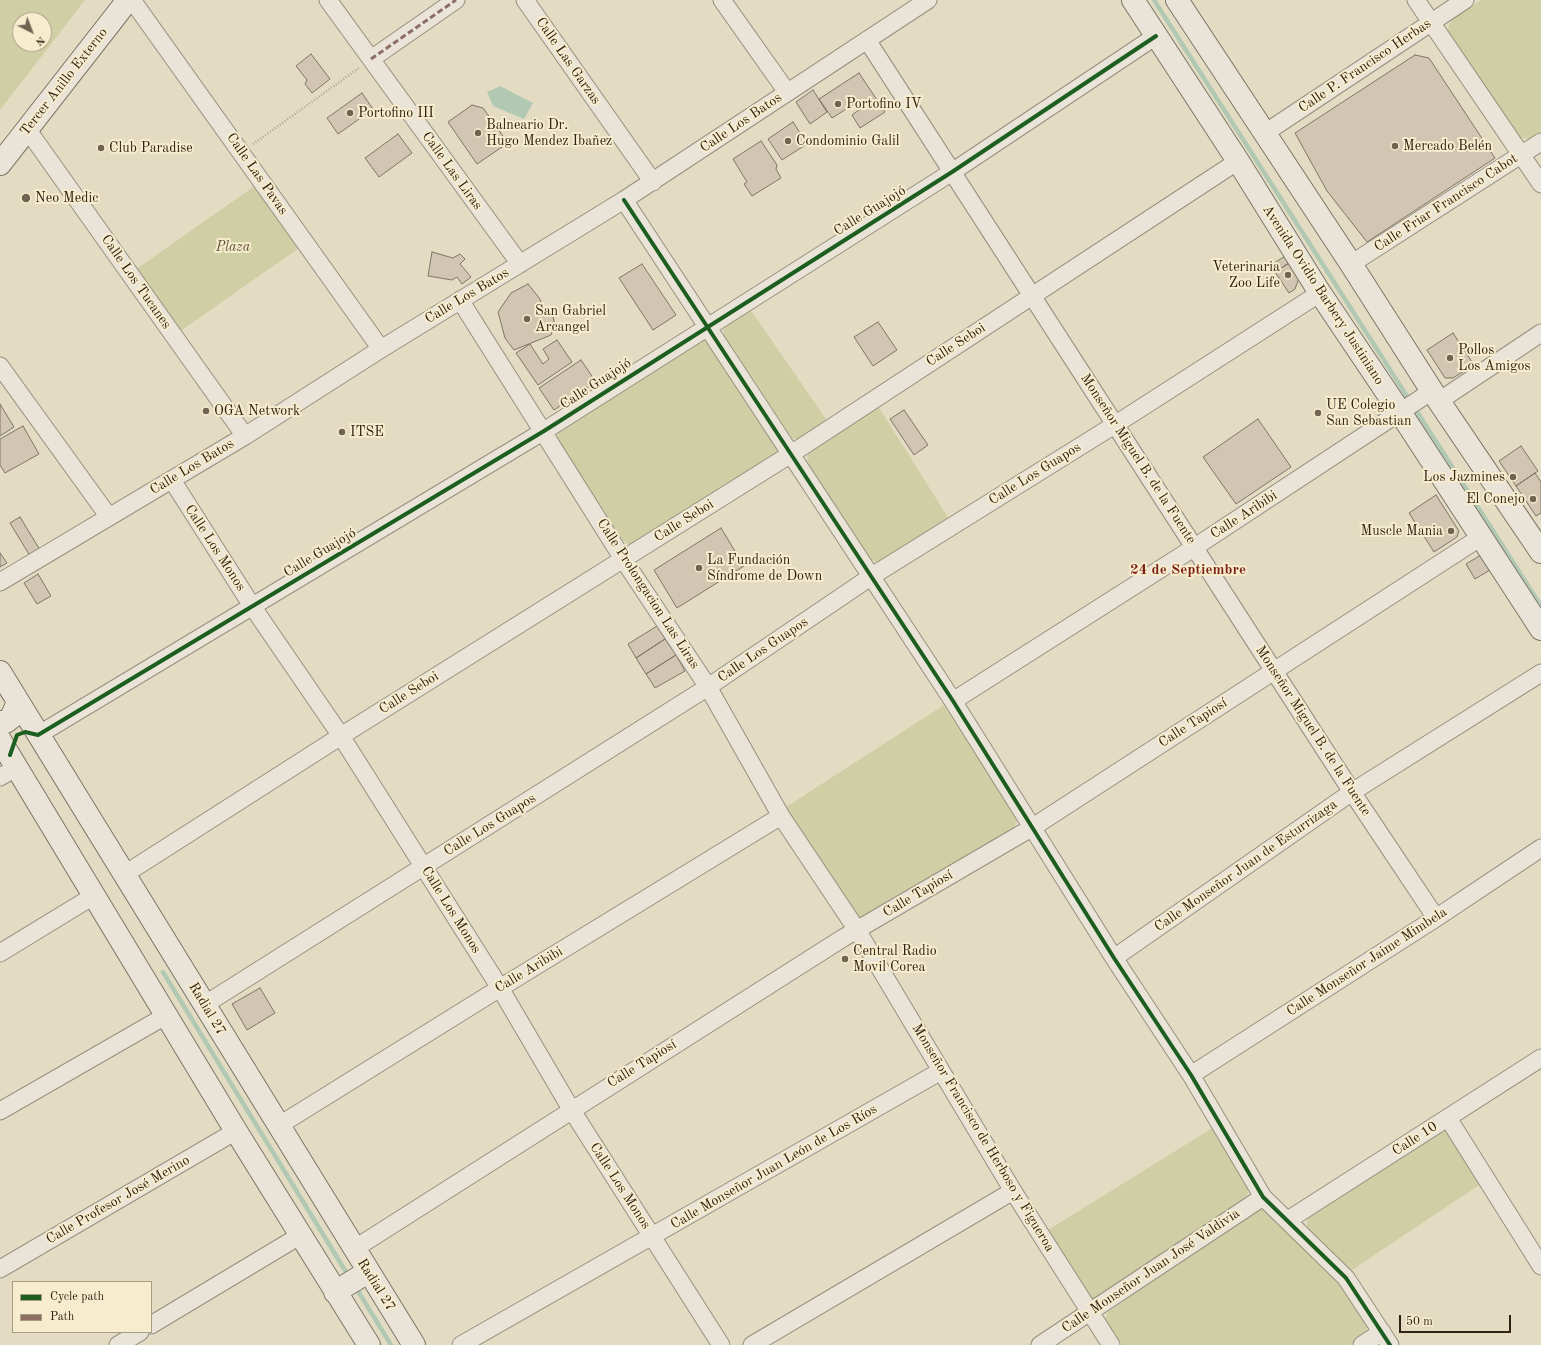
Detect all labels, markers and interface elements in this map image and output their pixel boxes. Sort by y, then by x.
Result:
north arrow [12,12,52,52]
street label: Calle Las Garzas [532,14,604,108]
street label: Calle P. Francisco Herbas [1296,15,1434,117]
street label: Tercer Anillo Externo [17,25,111,139]
text: N [33,34,46,47]
street label: Calle Los Batos [697,89,785,157]
place label: Portofino IV [846,96,921,112]
marker: Portofino IV [833,99,843,109]
place label: Portofino III [358,105,434,121]
marker: Portofino III [345,108,355,118]
place label: Balneario Dr. Hugo Mendez Ibañez [486,117,612,150]
marker: Balneario Dr. Hugo Mendez Ibañez [473,128,483,138]
street label: Calle Las Liras [418,129,486,213]
street label: Calle Las Pavas [223,130,291,218]
place label: Condominio Galil [796,133,900,149]
marker: Condominio Galil [783,136,793,146]
place label: Mercado Belén [1403,138,1492,154]
place label: Club Paradise [109,140,193,156]
marker: Mercado Belén [1390,141,1400,151]
marker: Club Paradise [96,143,106,153]
street label: Calle Friar Francisco Cabot [1371,150,1521,256]
street label: Calle Guajojó [831,182,909,240]
place label: Neo Medic [35,190,98,206]
marker: Neo Medic [20,192,32,204]
street label: Avenida Ovidio Barbery Justiniano [1259,202,1387,388]
street label: Calle Los Tucanes [97,232,175,332]
park label: Plaza [216,239,250,255]
place label: Veterinaria Zoo Life [1212,259,1280,292]
street label: Calle Los Batos [422,264,512,328]
marker: Veterinaria Zoo Life [1283,270,1293,280]
place label: San Gabriel Arcangel [535,303,606,336]
marker: San Gabriel Arcangel [522,314,532,324]
street label: Calle Seboi [923,320,989,370]
place label: Pollos Los Amigos [1458,342,1530,374]
marker: Pollos Los Amigos [1445,353,1455,363]
street label: Calle Guajojó [557,355,635,413]
street label: Monseñor Miguel B. de la Fuente [1077,371,1199,547]
place label: UE Colegio San Sebastian [1326,397,1412,430]
place label: OGA Network [214,403,300,419]
marker: OGA Network [201,406,211,416]
marker: UE Colegio San Sebastian [1313,408,1323,418]
place label: ITSE [350,424,384,440]
marker: ITSE [337,427,347,437]
street label: Calle Los Batos [147,435,237,499]
street label: Calle Los Guapos [986,439,1084,509]
place label: Los Jazmines [1423,469,1505,485]
marker: Los Jazmines [1508,472,1518,482]
street label: Calle Aribibi [1207,487,1281,543]
place label: El Conejo [1466,491,1525,507]
marker: El Conejo [1528,494,1538,504]
street label: Calle Seboi [651,496,717,546]
street label: Calle Los Monos [181,502,249,594]
street label: Calle Prolongacion Las Liras [593,516,703,672]
place label: Muscle Mania [1361,523,1443,539]
street label: Calle Guajojó [281,525,359,581]
marker: Muscle Mania [1446,526,1456,536]
place label: La Fundación Síndrome de Down [707,552,822,584]
district label: 24 de Septiembre [1130,561,1246,579]
marker: La Fundación Síndrome de Down [694,563,704,573]
street label: Calle Los Guapos [715,614,811,686]
street label: Monseñor Miguel B. de la Fuente [1252,643,1374,819]
street label: Calle Seboi [376,668,442,718]
street label: Calle Tapiosí [1156,695,1230,751]
street label: Calle Los Guapos [441,790,539,860]
street label: Calle Monseñor Juan de Esturrizaga [1151,796,1341,936]
street label: Calle Los Monos [417,863,485,957]
street label: Calle Tapiosí [880,867,956,921]
street label: Calle Monseñor Jaime Mimbela [1284,904,1450,1020]
street label: Calle Aribibi [492,943,566,997]
place label: Central Radio Movil Corea [853,943,937,976]
marker: Central Radio Movil Corea [840,954,850,964]
street label: Radial 27 [185,979,229,1039]
street label: Monseñor Francisco de Herboso y Figueroa [908,1021,1058,1255]
street label: Calle Tapiosí [604,1036,680,1092]
street label: Calle Monseñor Juan León de Los Ríos [668,1101,880,1233]
street label: Calle 10 [1389,1118,1441,1160]
street label: Calle Los Monos [586,1140,654,1232]
street label: Calle Profesor José Merino [43,1152,193,1248]
street label: Calle Monseñor Juan José Valdivia [1059,1205,1243,1337]
street label: Radial 27 [353,1256,399,1314]
legend [12,1281,152,1333]
text: Cycle path [50,1291,104,1303]
scale bar [1401,1307,1513,1333]
text: Path [50,1311,74,1323]
text: 50 m [1406,1316,1433,1328]

